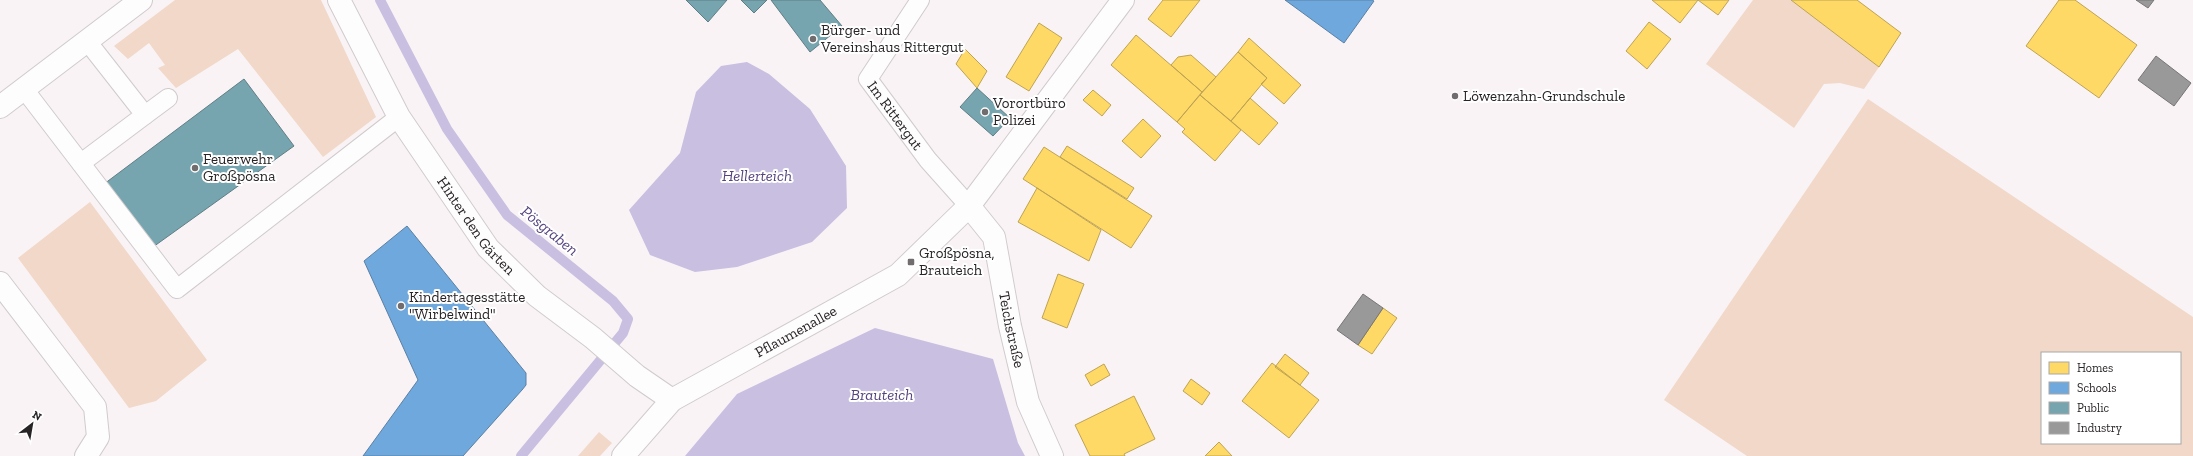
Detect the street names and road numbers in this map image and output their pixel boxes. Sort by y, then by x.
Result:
street label: Im Rittergut [864,77,927,154]
street label: Hinter den Gärten [433,173,519,279]
street label: Teichstraße [995,290,1029,369]
street label: Pflaumenallee [752,302,840,361]

